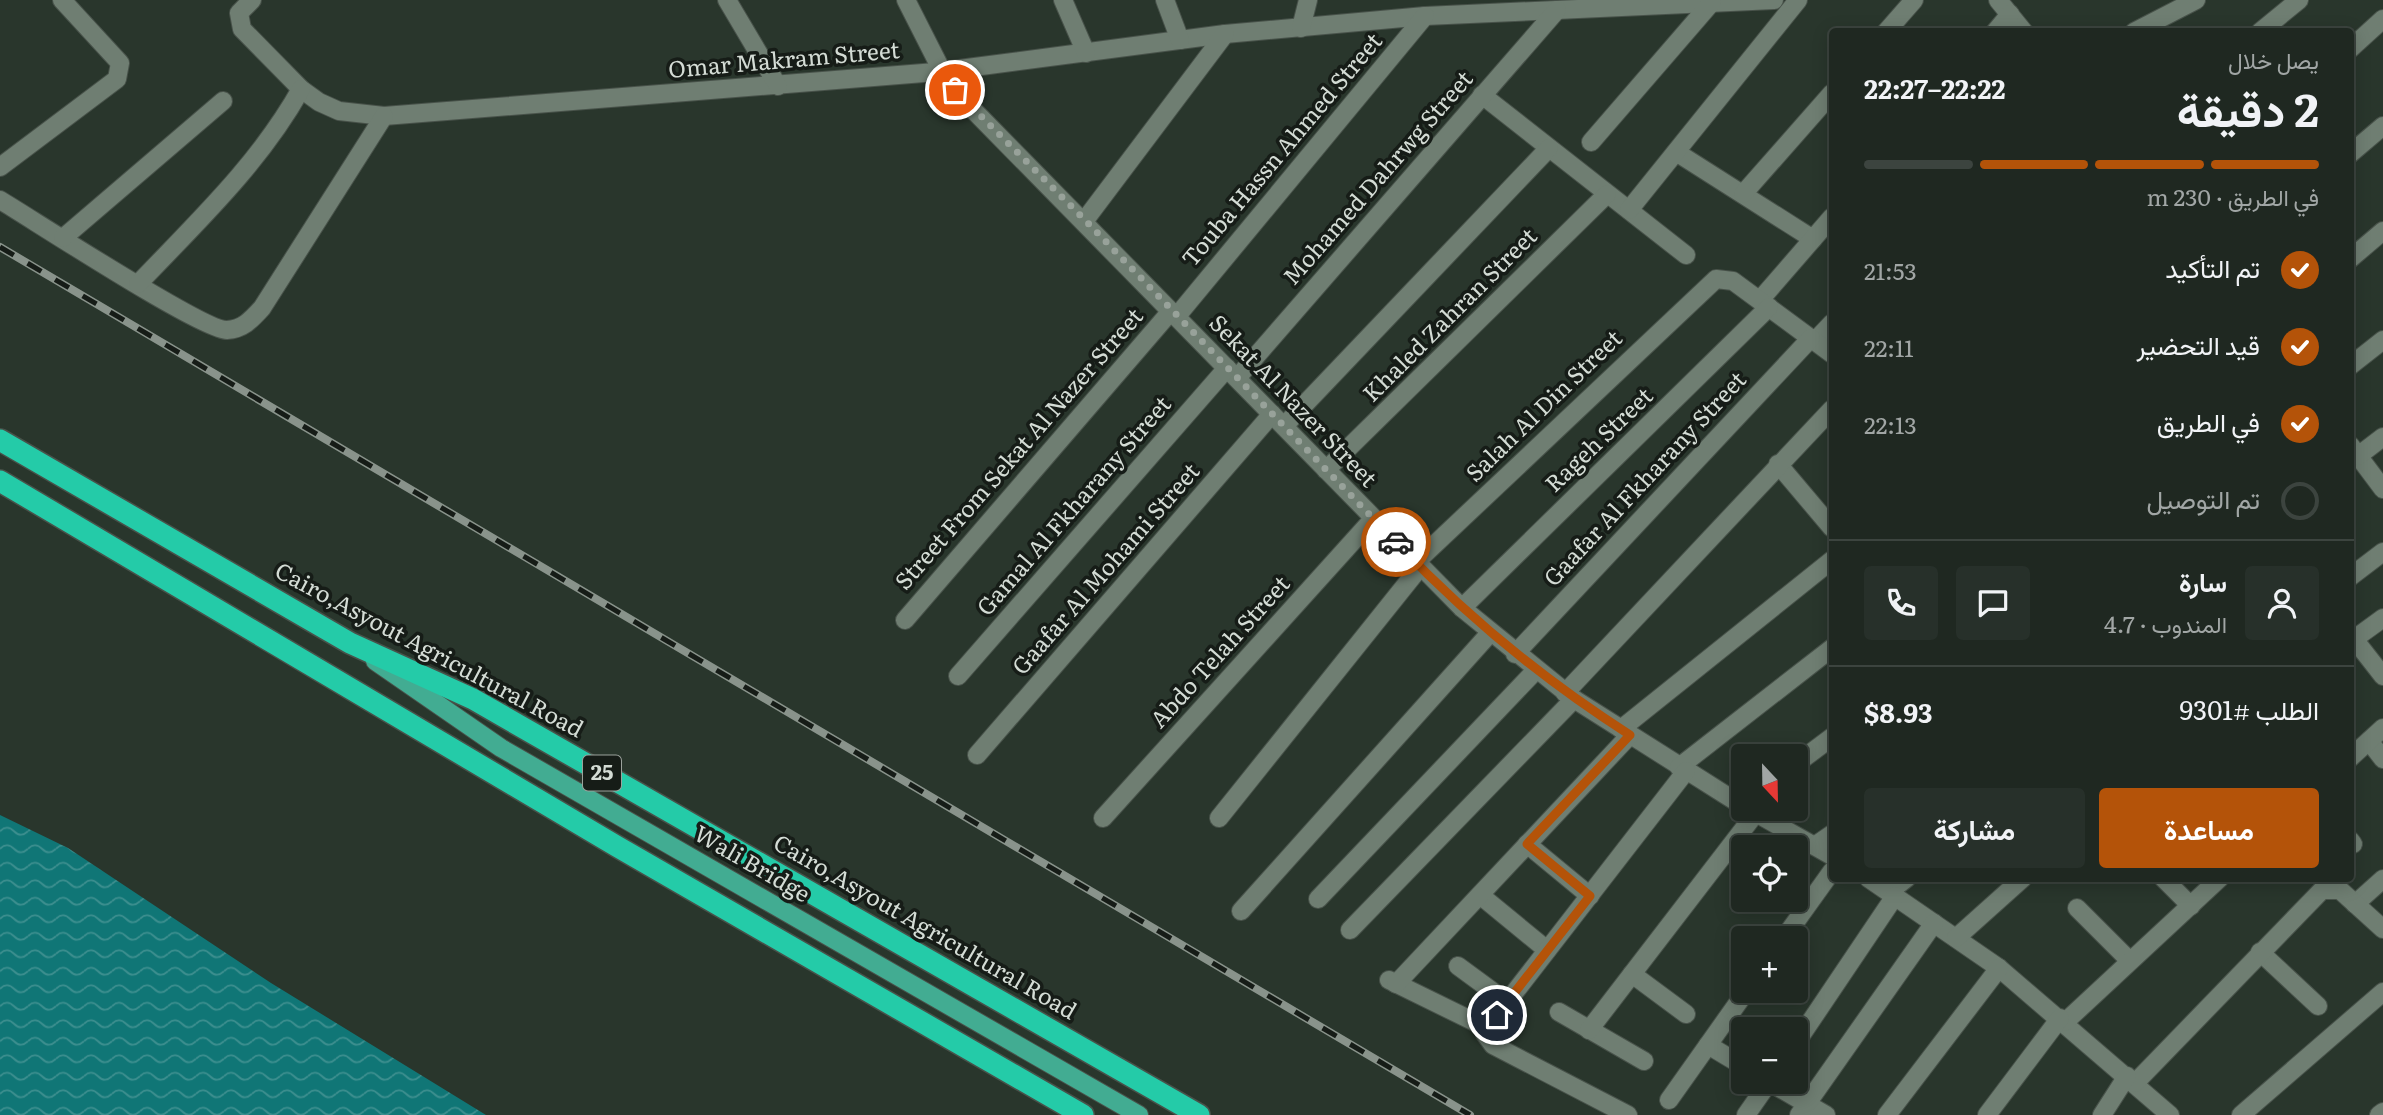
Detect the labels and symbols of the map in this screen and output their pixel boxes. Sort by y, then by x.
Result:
street label: Touba Hassn Ahmed Street [1172,24,1389,273]
street label: Omar Makram Street [667,31,902,85]
pin [925,60,985,120]
street label: Mohamed Dahrwg Street [1274,61,1480,291]
street label: Khaled Zahran Street [1354,218,1544,408]
street label: Street From Sekat Al Nazer Street [885,299,1150,596]
street label: Sekat Al Nazer Street [1203,306,1387,494]
street label: Salah Al Din Street [1457,320,1629,488]
street label: Gaafar Al Fkharany Street [1534,362,1753,593]
street label: Rageh Street [1536,378,1660,499]
street label: Gamal Al Fkharany Street [967,387,1178,622]
street label: Gaafar Al Mohami Street [1003,454,1207,681]
courier [1361,507,1431,577]
street label: Cairo,Asyout Agricultural Road [270,552,590,744]
street label: Abdo Telah Street [1141,566,1297,735]
north arrow [1731,744,1808,821]
road number: 25 [583,756,621,790]
street label: Wali Bridge [689,815,818,909]
street label: Cairo,Asyout Agricultural Road [768,824,1084,1026]
pin [1467,985,1527,1045]

